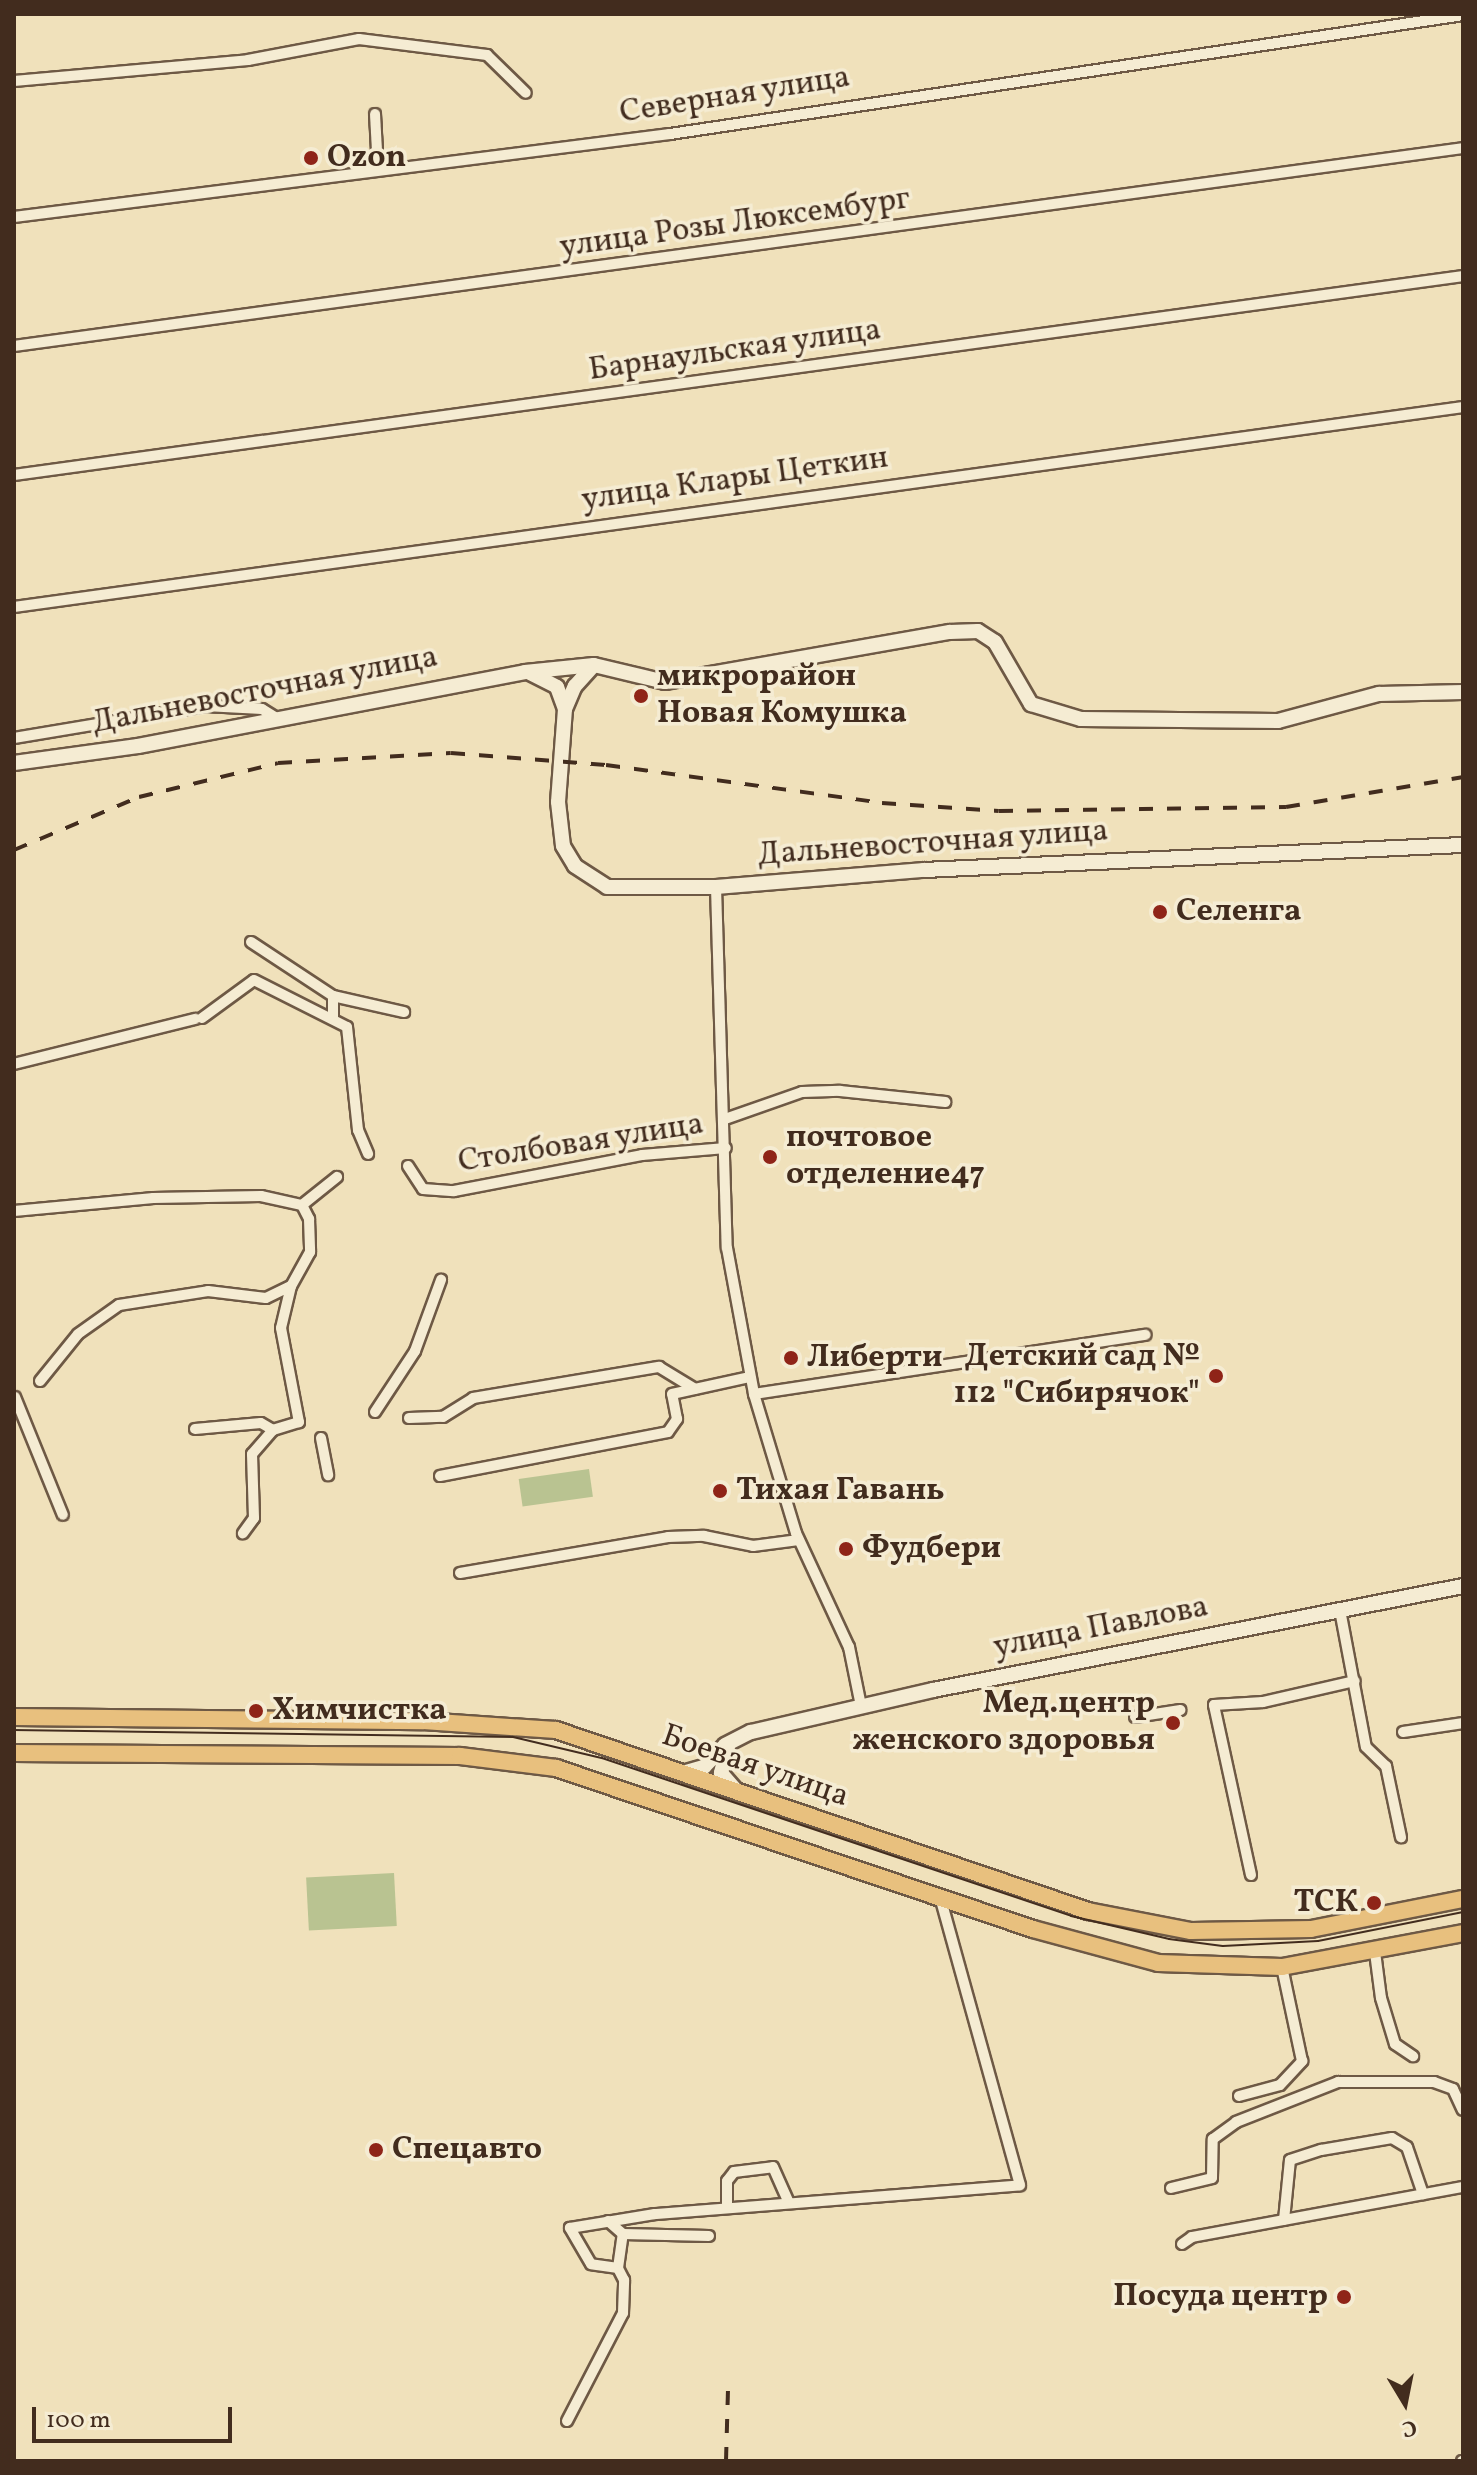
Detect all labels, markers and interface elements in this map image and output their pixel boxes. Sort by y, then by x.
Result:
street label: Северная улица [617,59,853,133]
place label: Ozon [327,139,406,177]
marker: Ozon [302,149,320,167]
street label: улица Розы Люксембург [557,180,913,268]
street label: Барнаульская улица [586,311,884,391]
street label: улица Клары Цеткин [579,439,891,521]
street label: Дальневосточная улица [88,639,442,743]
place label: микрорайон Новая Комушка [657,659,907,734]
marker: микрорайон Новая Комушка [632,687,650,705]
street label: Дальневосточная улица [756,813,1110,875]
place label: Селенга [1176,893,1301,931]
marker: Селенга [1151,903,1169,921]
street label: Столбовая улица [455,1106,707,1182]
place label: почтовое отделение47 [786,1120,985,1195]
marker: почтовое отделение47 [761,1148,779,1166]
place label: Либерти [807,1339,943,1377]
place label: Детский сад № 112 "Сибирячок" [954,1339,1200,1414]
marker: Либерти [782,1349,800,1367]
marker: Детский сад № 112 "Сибирячок" [1207,1367,1225,1385]
place label: Тихая Гавань [736,1472,945,1510]
marker: Тихая Гавань [711,1482,729,1500]
place label: Фудбери [862,1530,1001,1568]
marker: Фудбери [837,1540,855,1558]
street label: улица Павлова [990,1588,1212,1668]
place label: Мед.центр женского здоровья [852,1686,1155,1761]
place label: Химчистка [272,1692,447,1730]
marker: Химчистка [247,1702,265,1720]
marker: Мед.центр женского здоровья [1162,1712,1184,1734]
street label: Боевая улица [656,1717,854,1817]
place label: ТСК [1294,1884,1358,1922]
marker: ТСК [1365,1894,1383,1912]
place label: Спецавто [392,2131,542,2169]
marker: Спецавто [367,2141,385,2159]
place label: Посуда центр [1113,2278,1328,2316]
marker: Посуда центр [1335,2288,1353,2306]
north arrow [1365,2363,1445,2443]
scale bar [36,2391,236,2441]
text: 100 m [46,2404,111,2438]
text: С [1400,2411,1419,2444]

